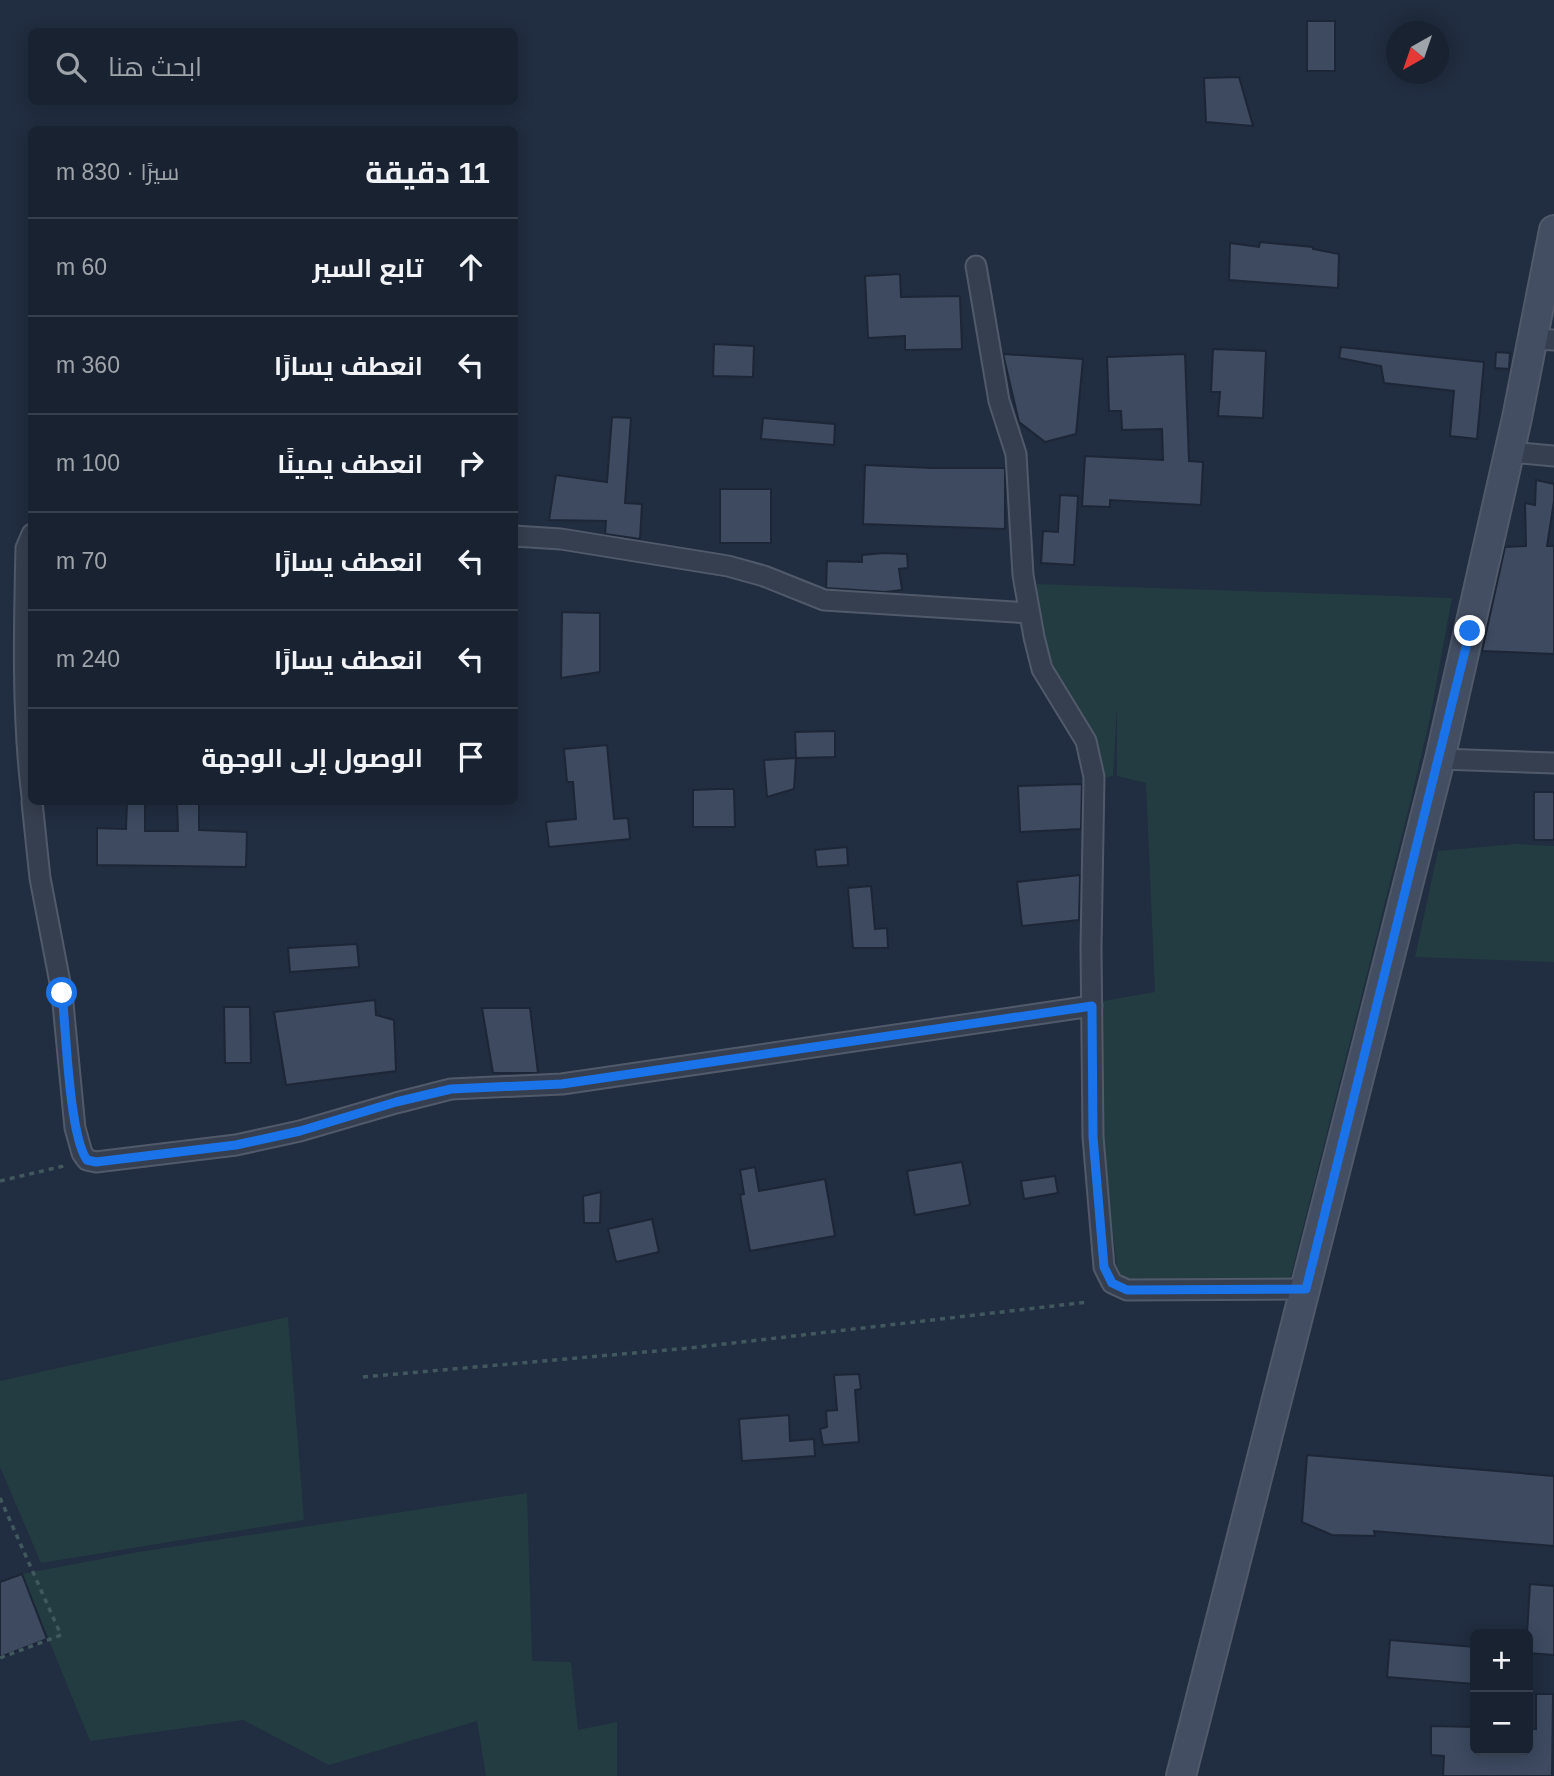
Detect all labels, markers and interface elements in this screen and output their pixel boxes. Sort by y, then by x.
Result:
north arrow [1386,21,1449,84]
search box [28,28,518,105]
icon: search [52,48,90,86]
text: ابحث هنا [108,52,202,82]
text: 11 دقيقة [365,156,490,189]
text: سيرًا · 830 m [56,159,179,185]
icon: ahead [452,248,490,286]
text: تابع السير [312,253,423,283]
text: 60 m [56,254,107,280]
icon: left [452,346,490,384]
text: انعطف يسارًا [274,351,423,381]
text: 360 m [56,352,120,378]
icon: right [452,444,490,482]
text: انعطف يمينًا [277,449,423,479]
text: 100 m [56,450,120,476]
icon: left [452,542,490,580]
text: انعطف يسارًا [274,547,423,577]
text: 70 m [56,548,107,574]
route end [1454,615,1485,646]
icon: left [452,640,490,678]
text: انعطف يسارًا [274,645,423,675]
text: 240 m [56,646,120,672]
icon: arrive [452,738,490,776]
text: الوصول إلى الوجهة [201,743,423,773]
route start [46,977,77,1008]
map controls [1470,1629,1533,1755]
button: + [1470,1629,1533,1692]
button: − [1470,1692,1533,1755]

